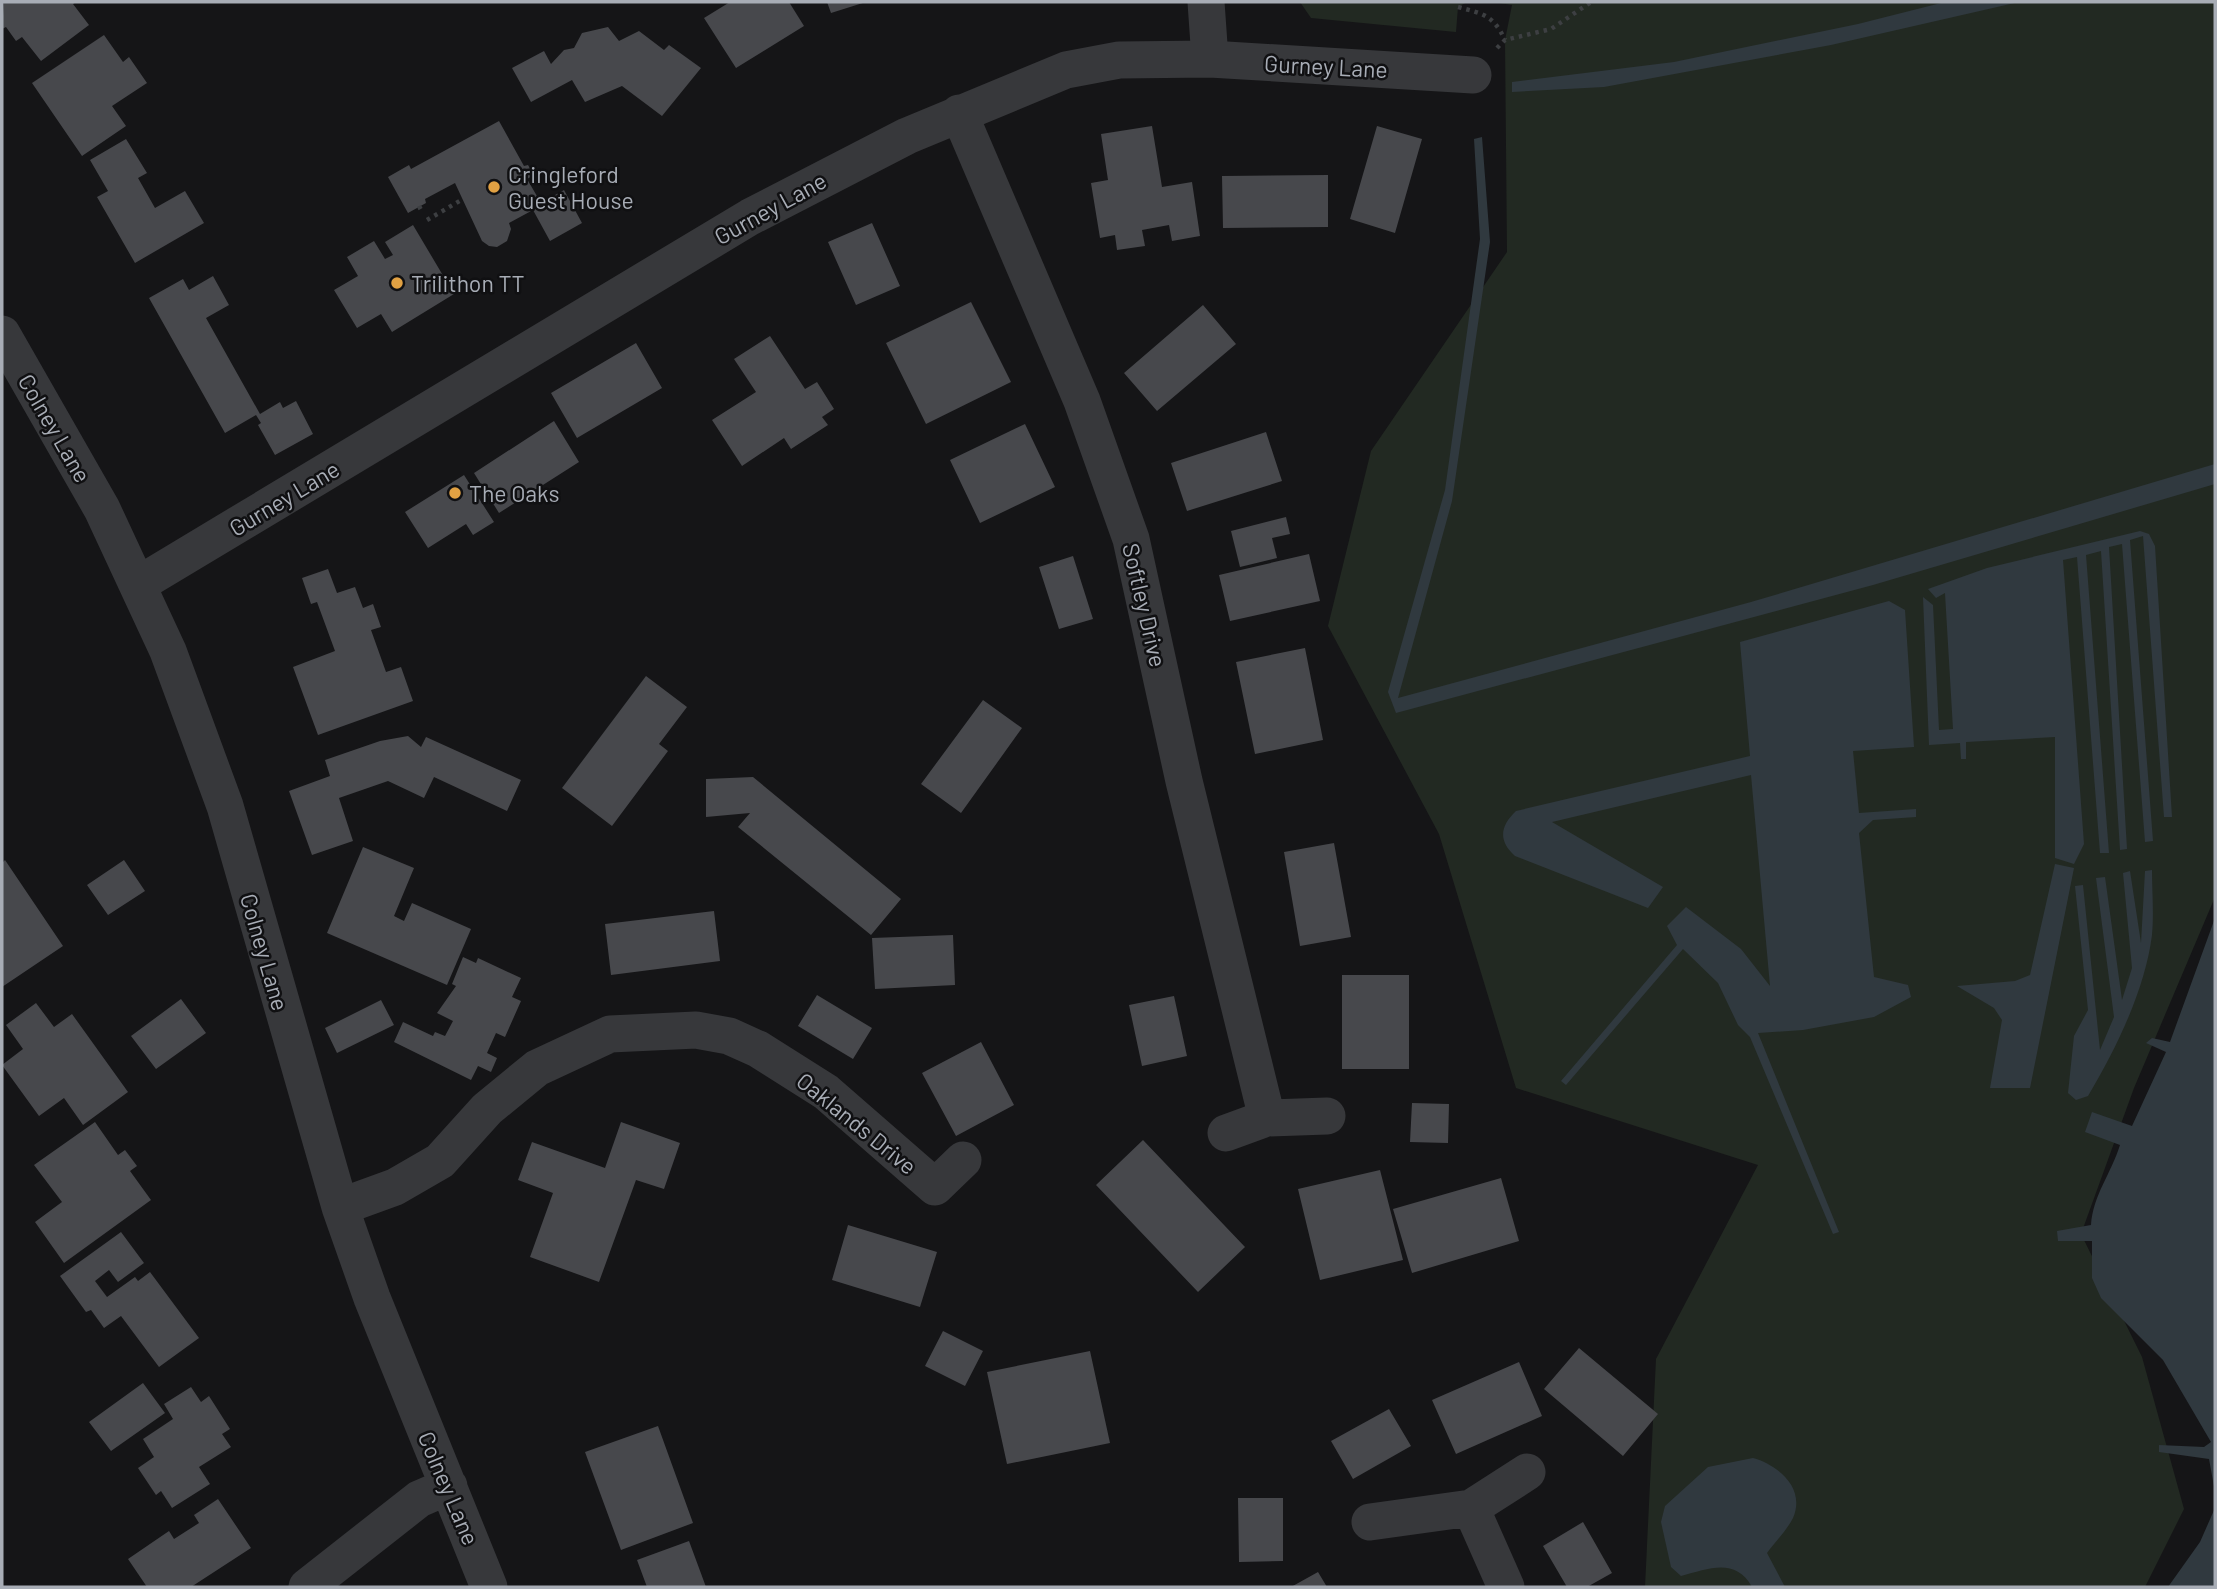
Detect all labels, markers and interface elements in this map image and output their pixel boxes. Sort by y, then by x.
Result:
street label: Gurney Lane [1264,49,1388,83]
place label: Cringleford Guest House [508,160,634,214]
street label: Gurney Lane [709,166,831,250]
marker: Cringleford Guest House [486,179,502,195]
place label: Trilithon TT [411,269,525,297]
marker: Trilithon TT [389,275,405,291]
street label: Colney Lane [13,369,97,487]
street label: Gurney Lane [224,454,344,542]
place label: The Oaks [469,479,560,507]
marker: The Oaks [447,485,463,501]
street label: Softley Drive [1117,540,1173,670]
street label: Colney Lane [235,890,295,1014]
street label: Oaklands Drive [791,1066,923,1180]
street label: Colney Lane [413,1427,485,1549]

